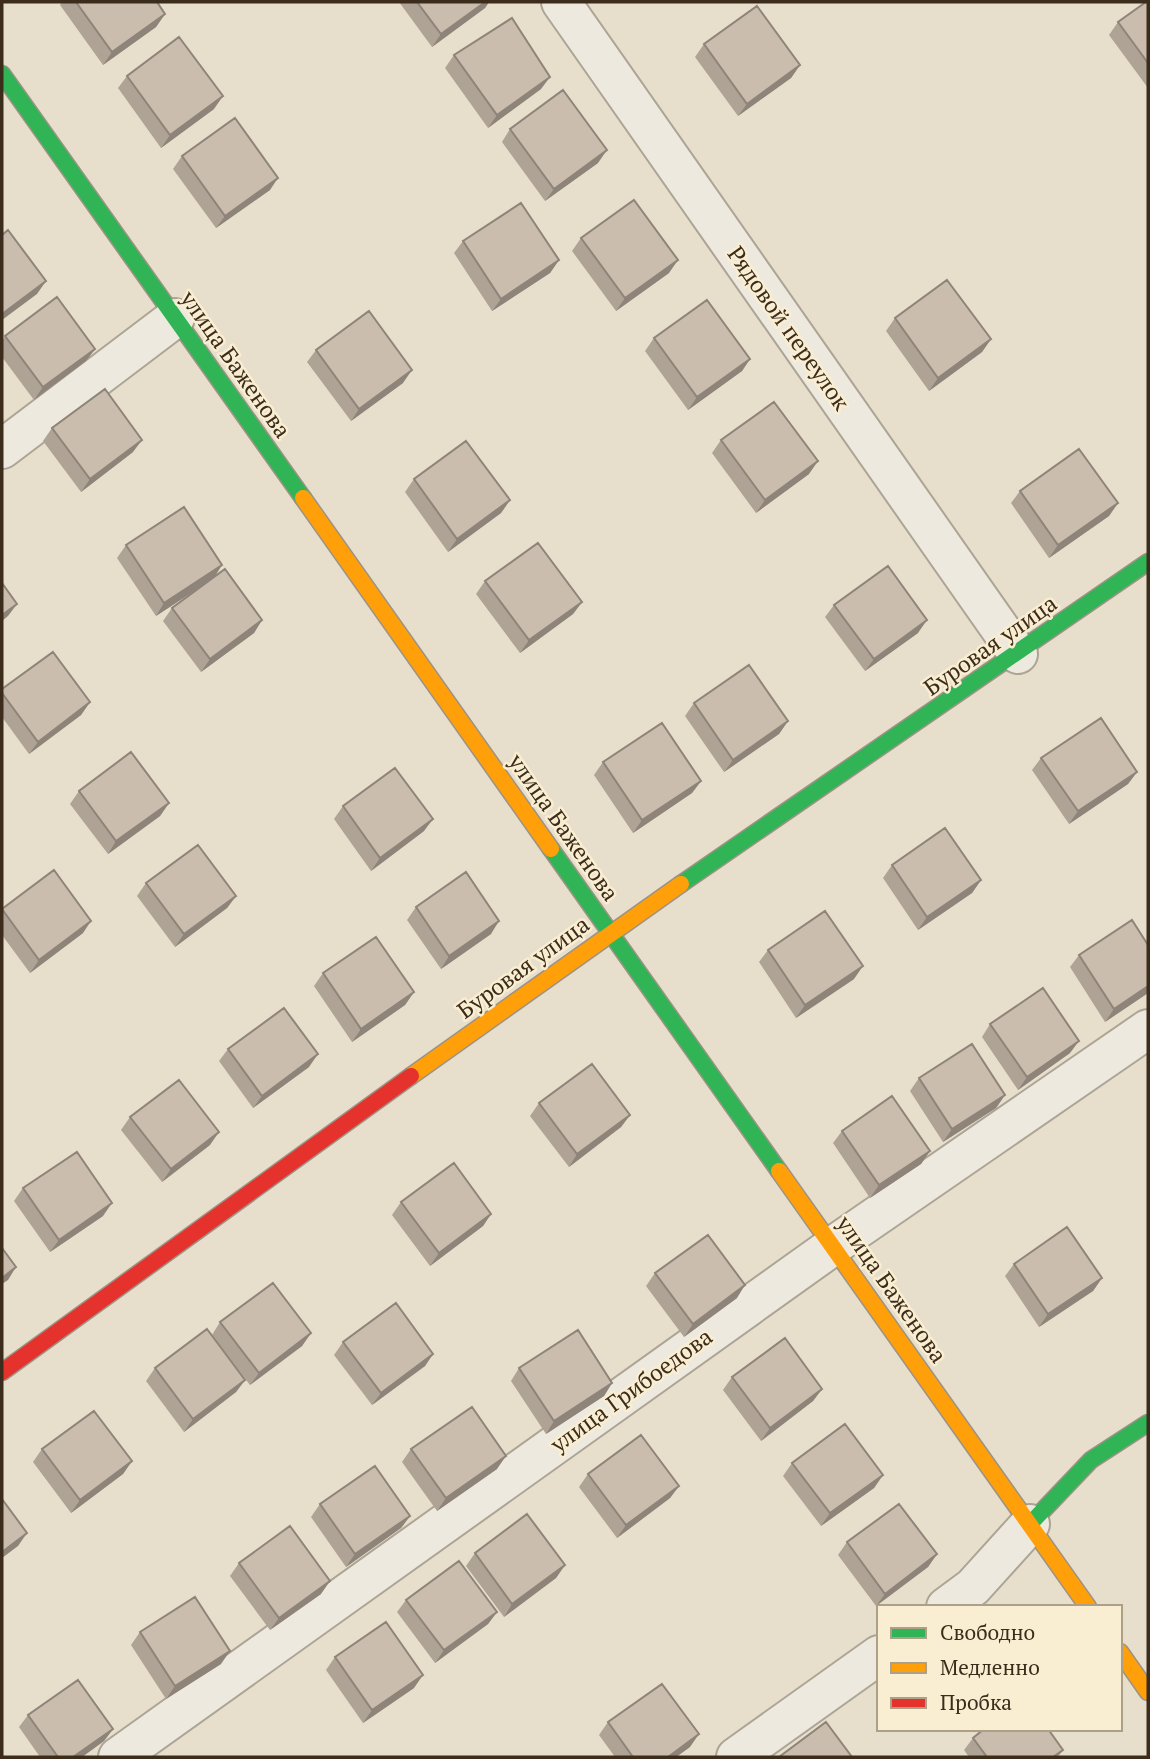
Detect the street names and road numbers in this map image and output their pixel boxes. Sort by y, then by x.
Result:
street label: Рядовой переулок [721,240,858,417]
street label: улица Баженова [173,283,298,444]
street label: Буровая улица [917,587,1063,702]
street label: улица Баженова [501,746,626,907]
street label: Буровая улица [451,908,596,1025]
street label: улица Баженова [829,1208,954,1369]
street label: улица Грибоедова [543,1320,719,1460]

